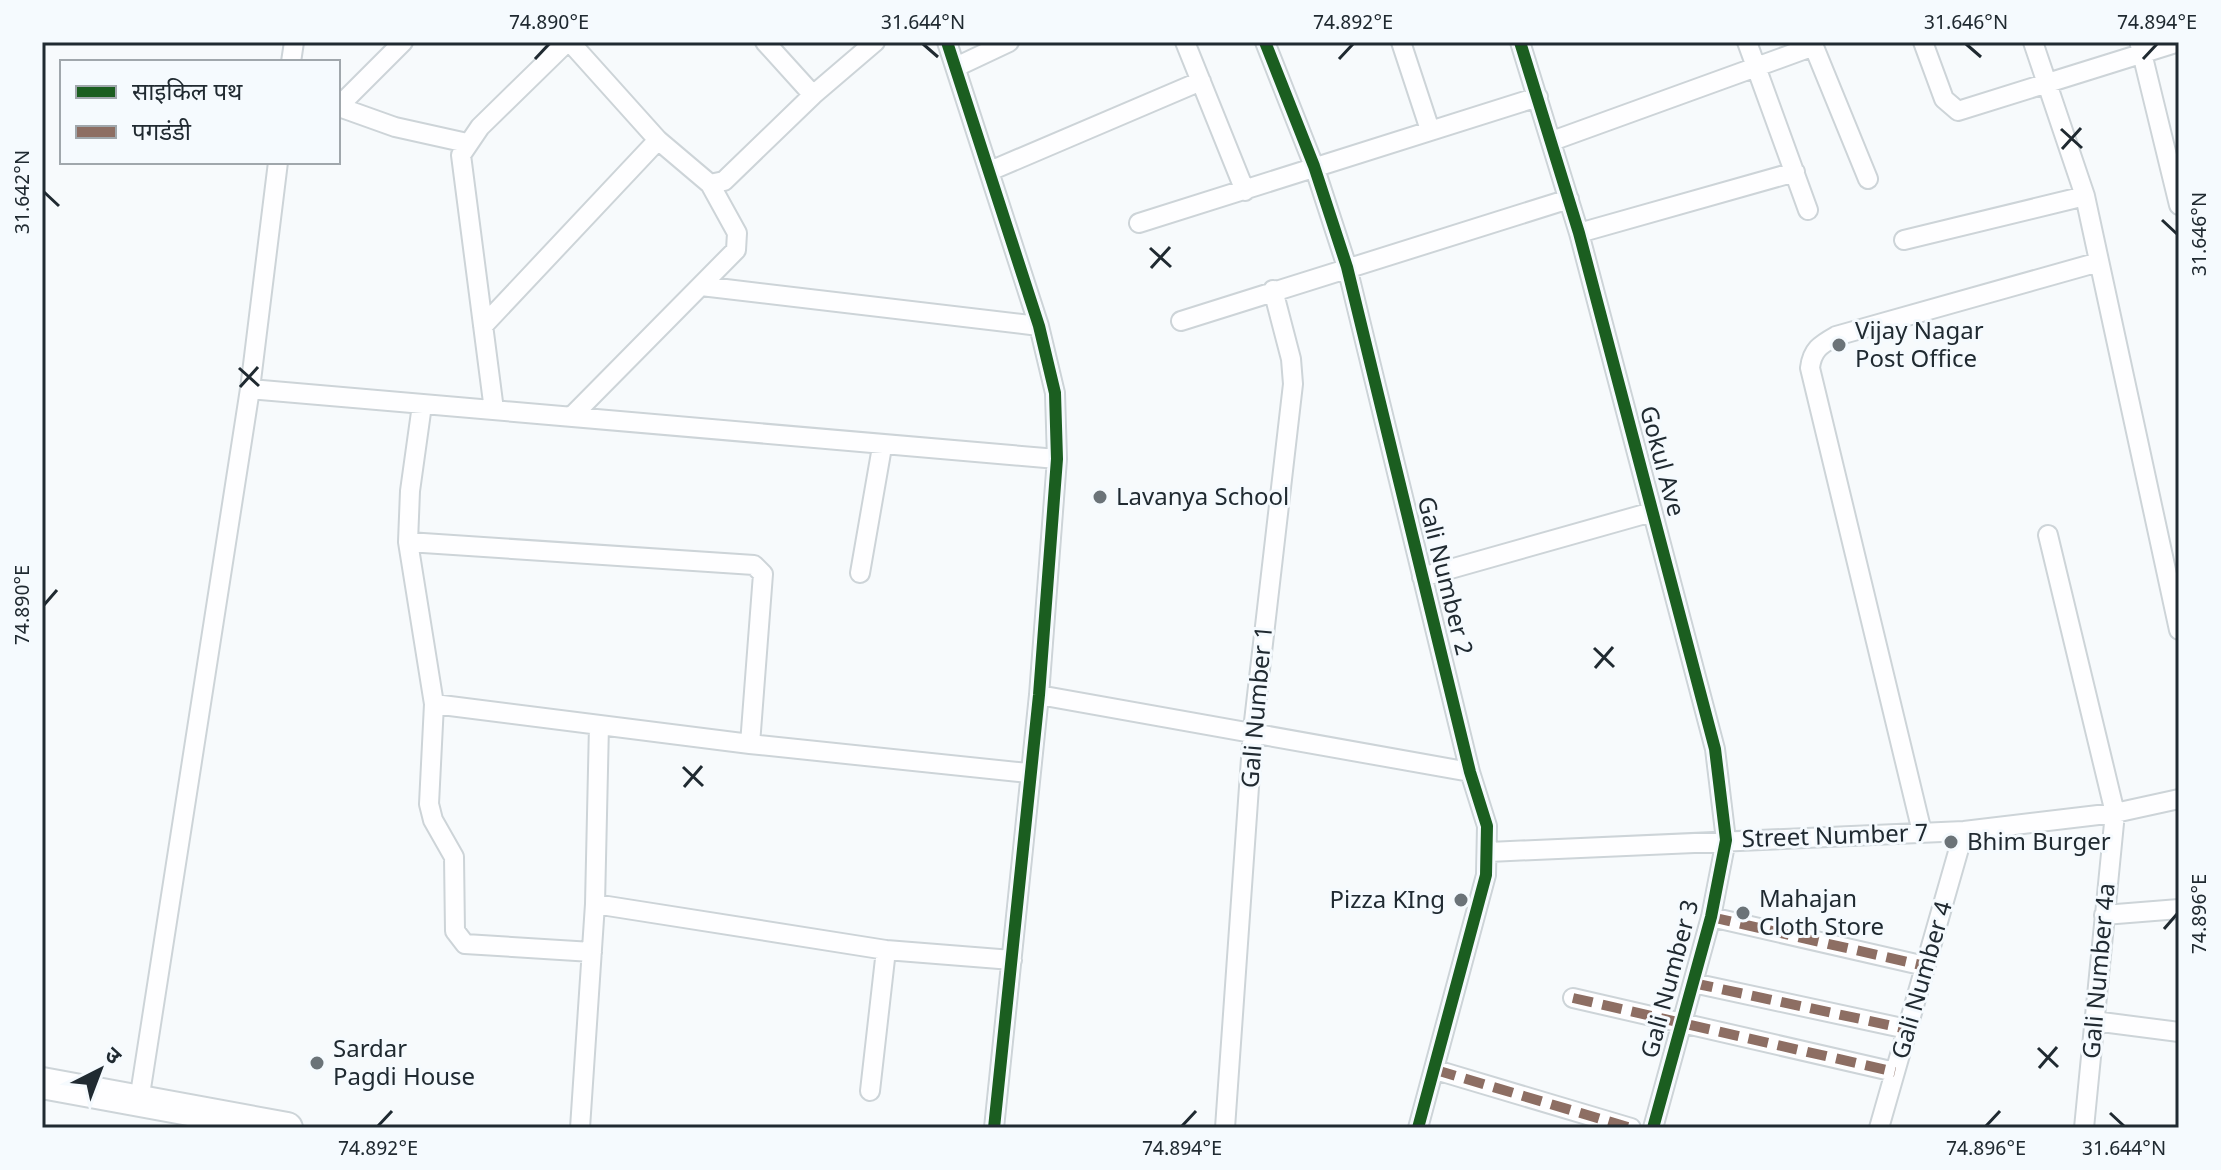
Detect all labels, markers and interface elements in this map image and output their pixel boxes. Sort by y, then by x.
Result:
text: 74.890°E [509,11,589,37]
text: 31.644°N [881,11,965,37]
text: 74.892°E [1313,11,1393,37]
text: 31.646°N [1924,11,2008,37]
text: 74.894°E [2117,11,2197,37]
legend [60,60,340,164]
text: साइकिल पथ [132,78,243,110]
text: पगडंडी [132,118,192,150]
text: 31.642°N [11,150,37,234]
text: 31.646°N [2188,192,2214,276]
place label: Vijay Nagar Post Office [1855,317,1984,377]
marker: Vijay Nagar Post Office [1830,336,1848,354]
street label: Gokul Ave [1630,403,1690,520]
place label: Lavanya School [1116,483,1289,515]
marker: Lavanya School [1091,488,1109,506]
street label: Gali Number 2 [1408,494,1478,659]
text: 74.890°E [11,565,37,645]
street label: Gali Number 1 [1236,625,1282,790]
street label: Street Number 7 [1741,819,1929,857]
place label: Bhim Burger [1967,828,2111,860]
marker: Bhim Burger [1942,833,1960,851]
text: 74.896°E [2188,874,2214,954]
street label: Gali Number 4a [2077,882,2125,1060]
place label: Mahajan Cloth Store [1759,885,1884,945]
place label: Pizza KIng [1329,886,1445,918]
marker: Pizza KIng [1452,891,1470,909]
street label: Gali Number 3 [1635,897,1708,1062]
street label: Gali Number 4 [1886,898,1962,1063]
marker: Mahajan Cloth Store [1734,904,1752,922]
north arrow [60,1030,140,1110]
place label: Sardar Pagdi House [333,1035,475,1095]
text: उ [97,1042,127,1073]
marker: Sardar Pagdi House [308,1054,326,1072]
text: 74.892°E [338,1137,418,1163]
text: 74.894°E [1142,1137,1222,1163]
text: 74.896°E [1946,1137,2026,1163]
text: 31.644°N [2082,1137,2166,1163]

